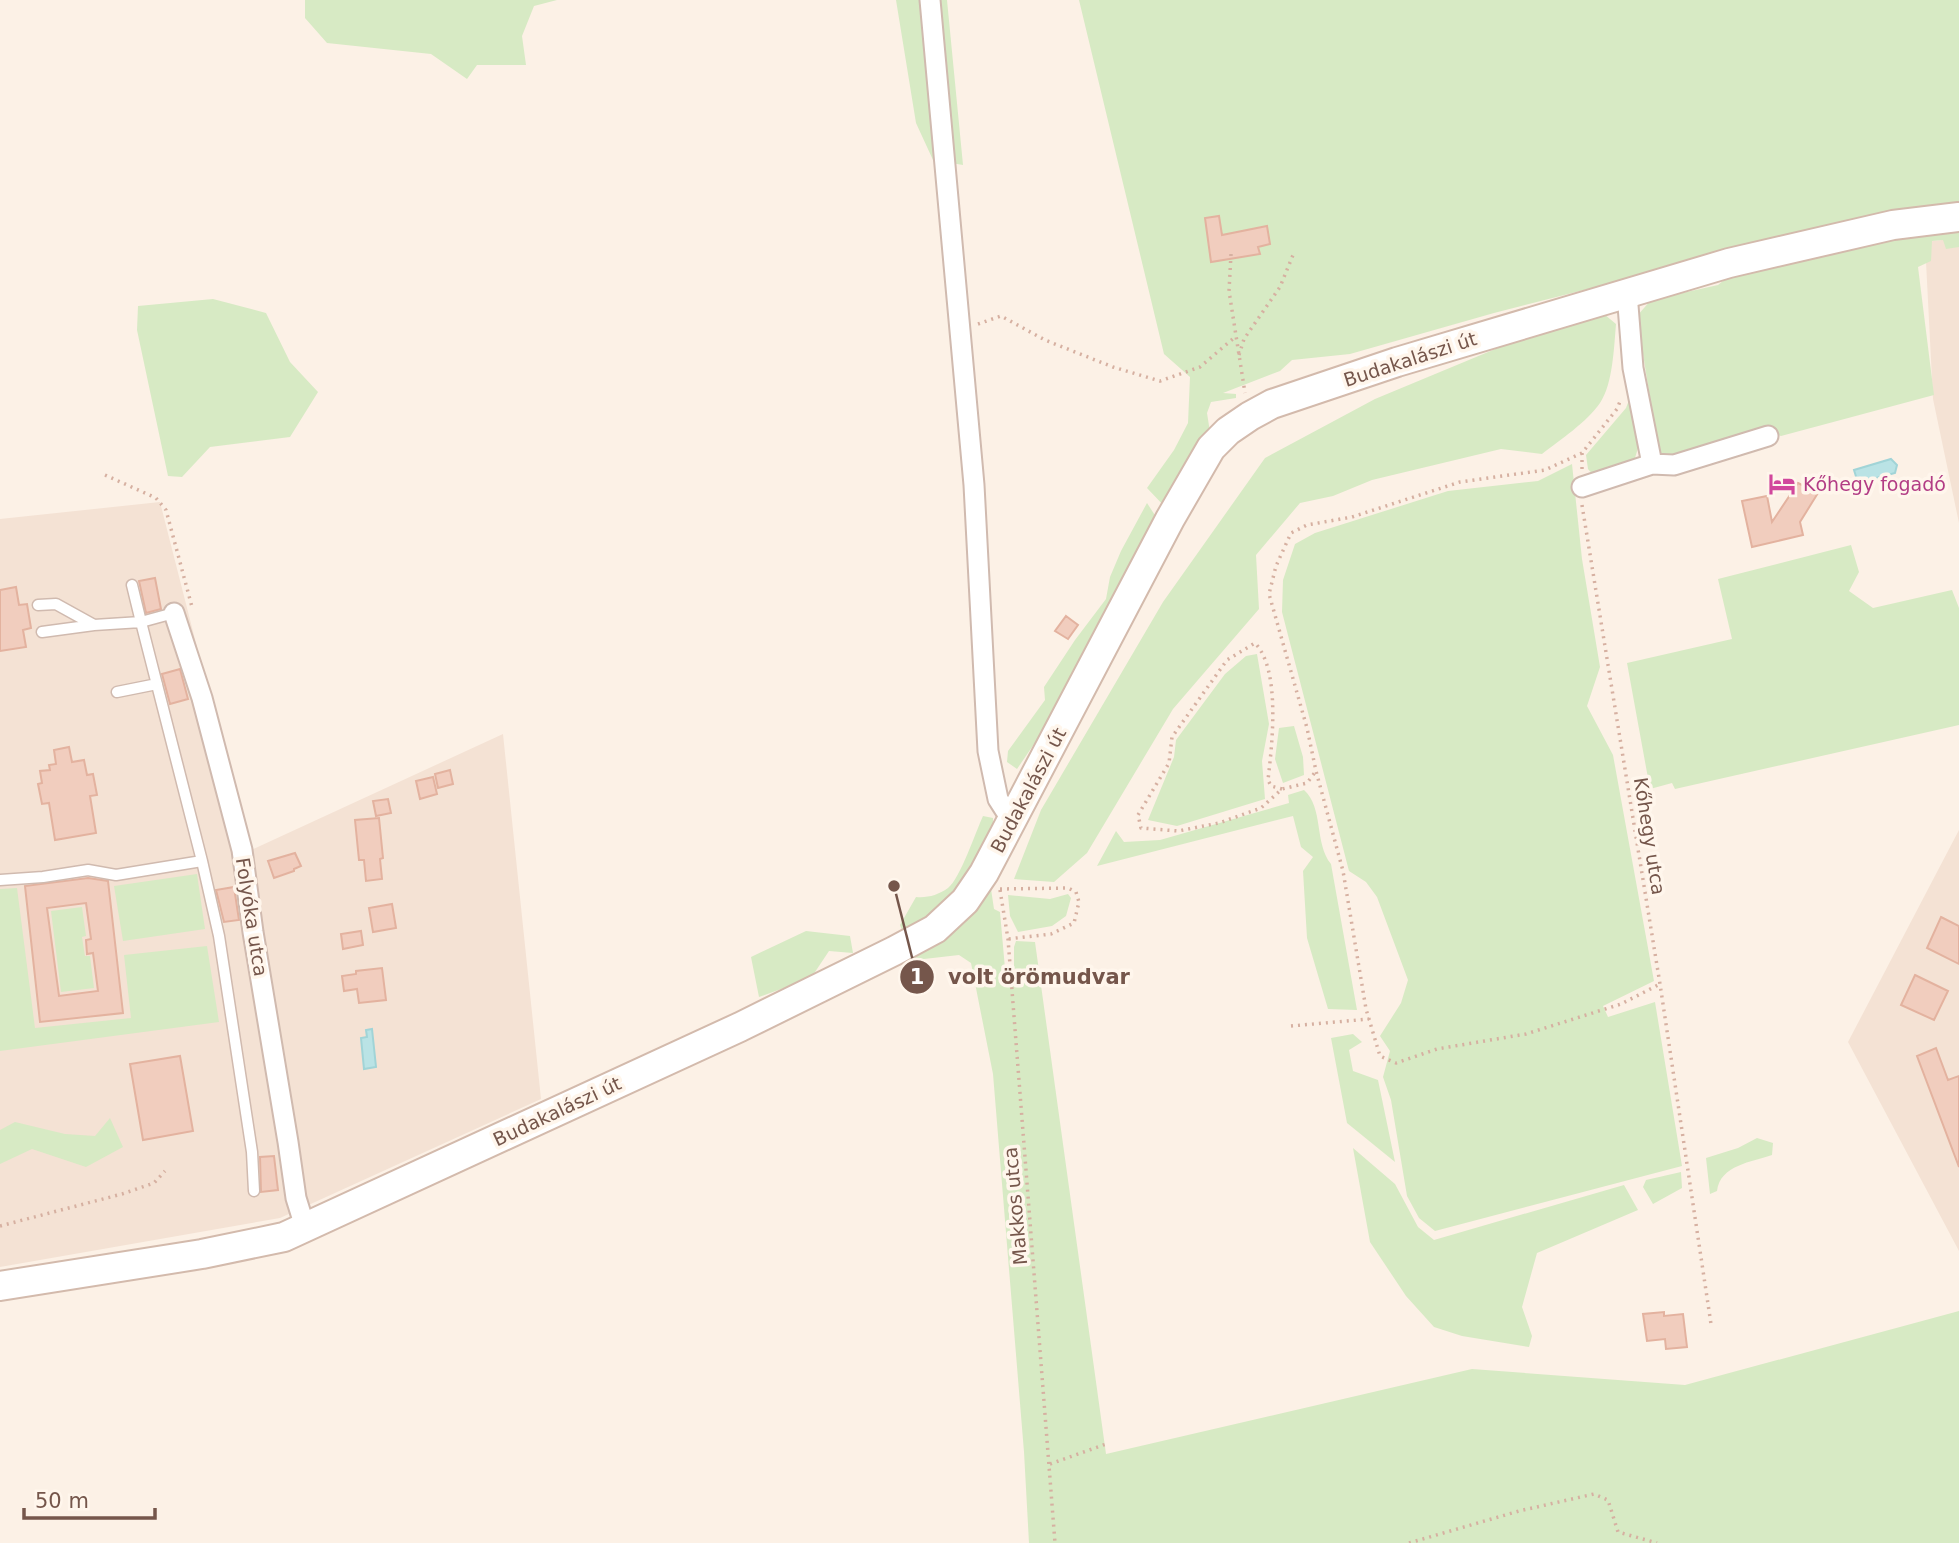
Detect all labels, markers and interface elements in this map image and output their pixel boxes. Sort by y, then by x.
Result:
street label: Budakalászi út [1341,327,1479,391]
hotel icon: Kőhegy fogadó [1767,469,1797,499]
place label: Kőhegy fogadó [1803,473,1946,495]
street label: Budakalászi út [986,724,1070,856]
street label: Kőhegy utca [1630,776,1670,896]
street label: Folyóka utca [232,856,272,978]
callout: volt örömudvar [899,956,1144,998]
text: 1 [910,965,924,989]
text: volt örömudvar [948,965,1131,989]
street label: Budakalászi út [489,1072,625,1150]
street label: Makkos utca [999,1146,1031,1266]
scale bar [24,1476,156,1520]
text: 50 m [35,1489,89,1513]

